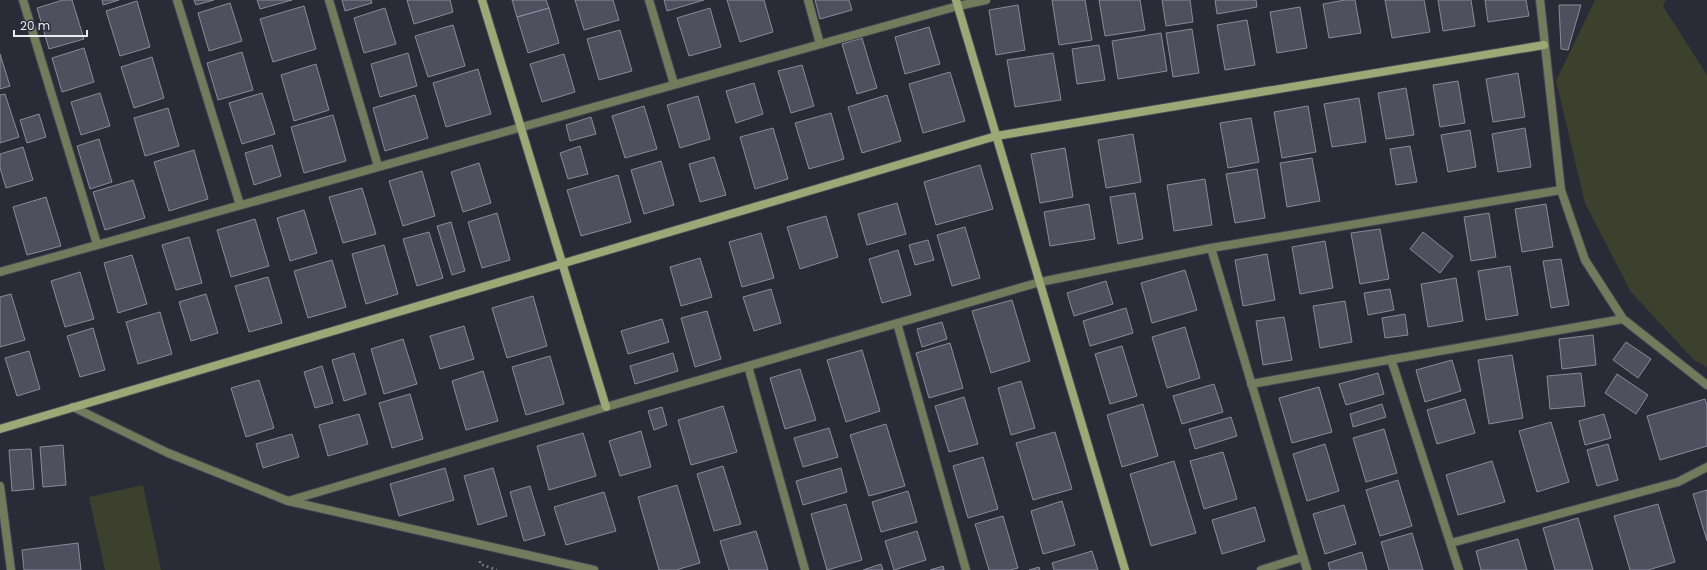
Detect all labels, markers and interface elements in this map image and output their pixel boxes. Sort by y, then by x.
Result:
scale bar [14,12,87,38]
text: 20 m [20,17,50,34]

